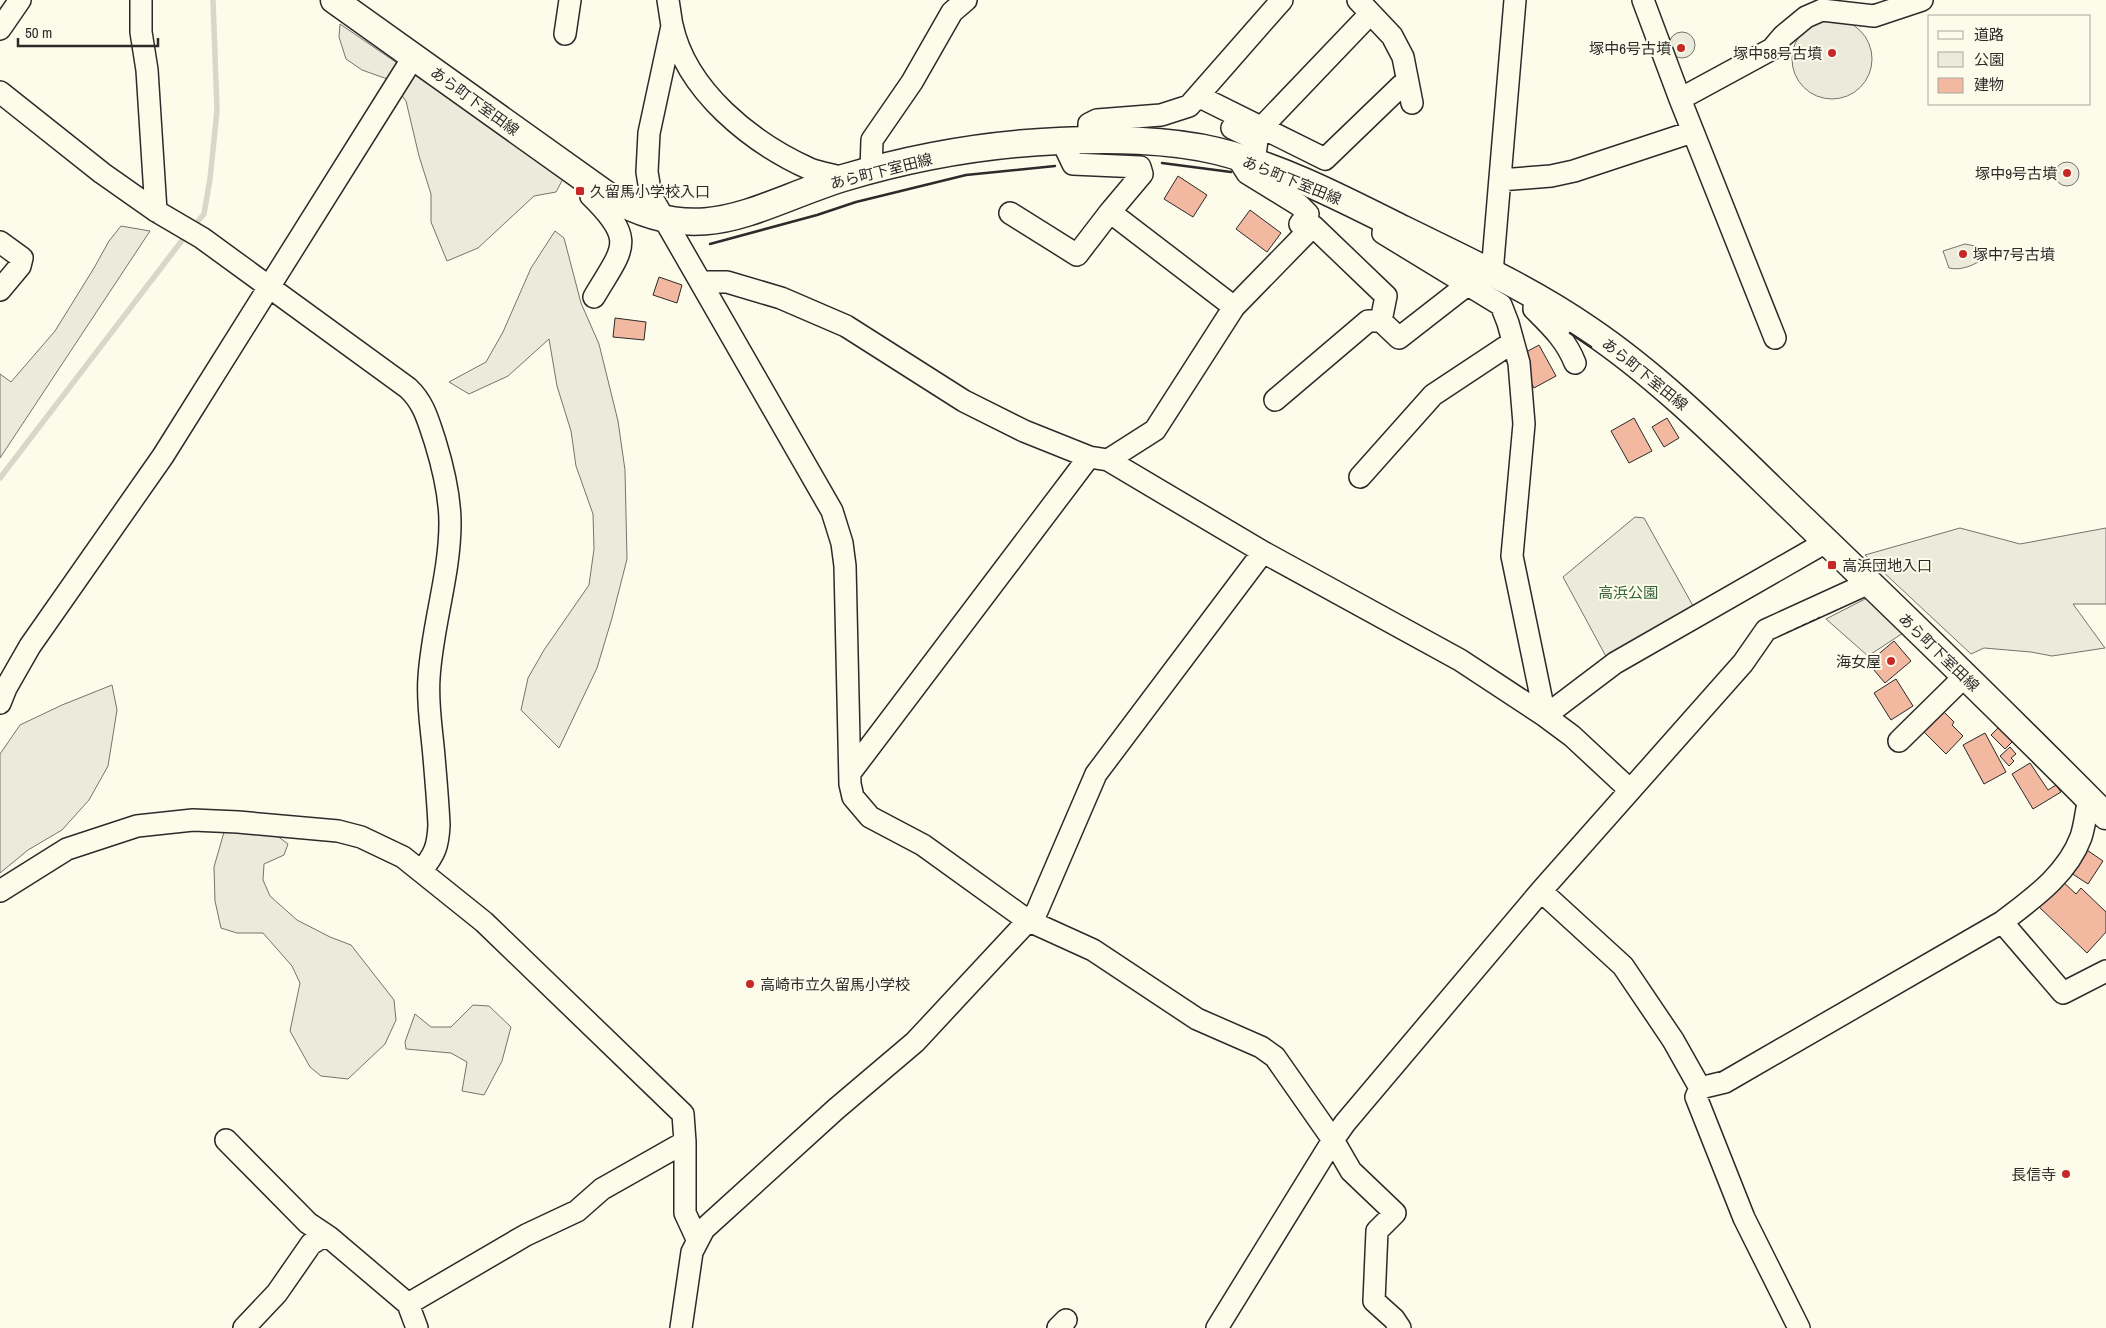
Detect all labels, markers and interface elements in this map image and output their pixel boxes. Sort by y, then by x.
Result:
scale bar [18,15,158,47]
legend [1928,15,2091,105]
text: 50 m [25,22,52,43]
text: 道路 [1974,24,2004,45]
place label: 塚中6号古墳 [1589,38,1671,59]
marker: 塚中6号古墳 [1675,42,1687,54]
place label: 塚中58号古墳 [1733,43,1822,64]
marker: 塚中58号古墳 [1826,47,1838,59]
text: 公園 [1974,49,2004,70]
street label: あら町下室田線 [426,62,524,140]
text: 建物 [1974,74,2004,95]
street label: あら町下室田線 [828,148,934,194]
street label: あら町下室田線 [1239,151,1345,209]
place label: 塚中9号古墳 [1975,163,2057,184]
marker: 塚中9号古墳 [2061,167,2073,179]
place label: 久留馬小学校入口 [590,181,710,202]
marker: 久留馬小学校入口 [574,185,586,197]
place label: 塚中7号古墳 [1973,244,2055,265]
marker: 塚中7号古墳 [1957,248,1969,260]
street label: あら町下室田線 [1598,333,1692,415]
place label: 高浜団地入口 [1842,555,1932,576]
marker: 高浜団地入口 [1826,559,1838,571]
park label: 高浜公園 [1598,582,1658,603]
street label: あら町下室田線 [1894,608,1984,696]
place label: 海女屋 [1836,651,1881,672]
marker: 海女屋 [1885,655,1897,667]
place label: 高崎市立久留馬小学校 [760,974,910,995]
marker: 高崎市立久留馬小学校 [744,978,756,990]
place label: 長信寺 [2011,1164,2056,1185]
marker: 長信寺 [2060,1168,2072,1180]

